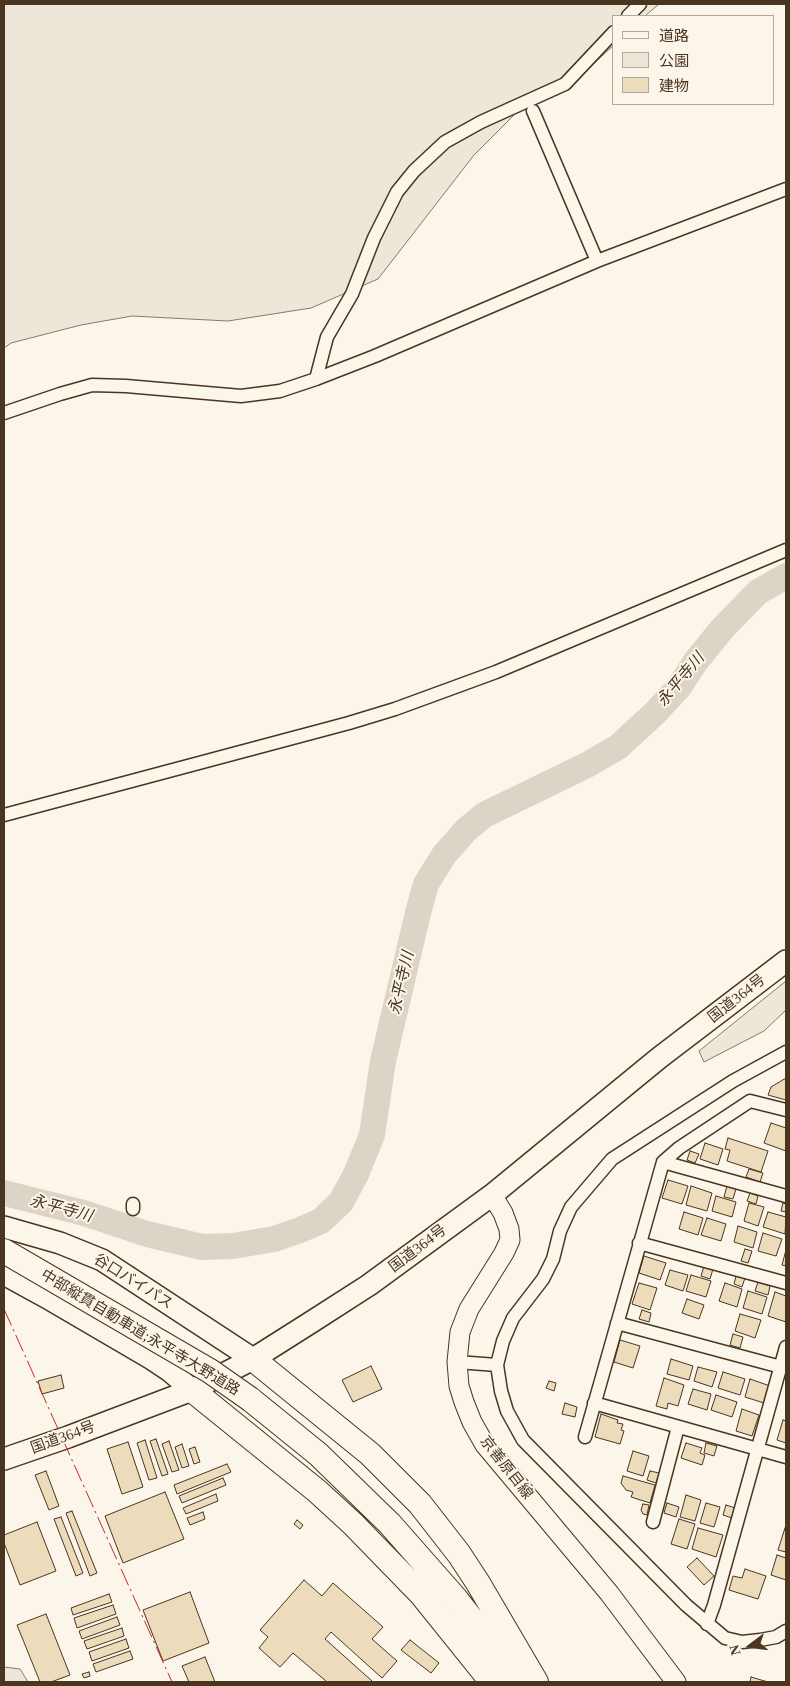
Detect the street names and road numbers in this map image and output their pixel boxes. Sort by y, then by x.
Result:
street label: 国道364号 [705,971,769,1027]
street label: 国道364号 [386,1222,450,1276]
street label: 谷口バイパス [90,1251,176,1313]
street label: 中部縦貫自動車道;永平寺大野道路 [37,1266,243,1400]
street label: 国道364号 [28,1418,98,1458]
street label: 京善原目線 [476,1433,536,1503]

